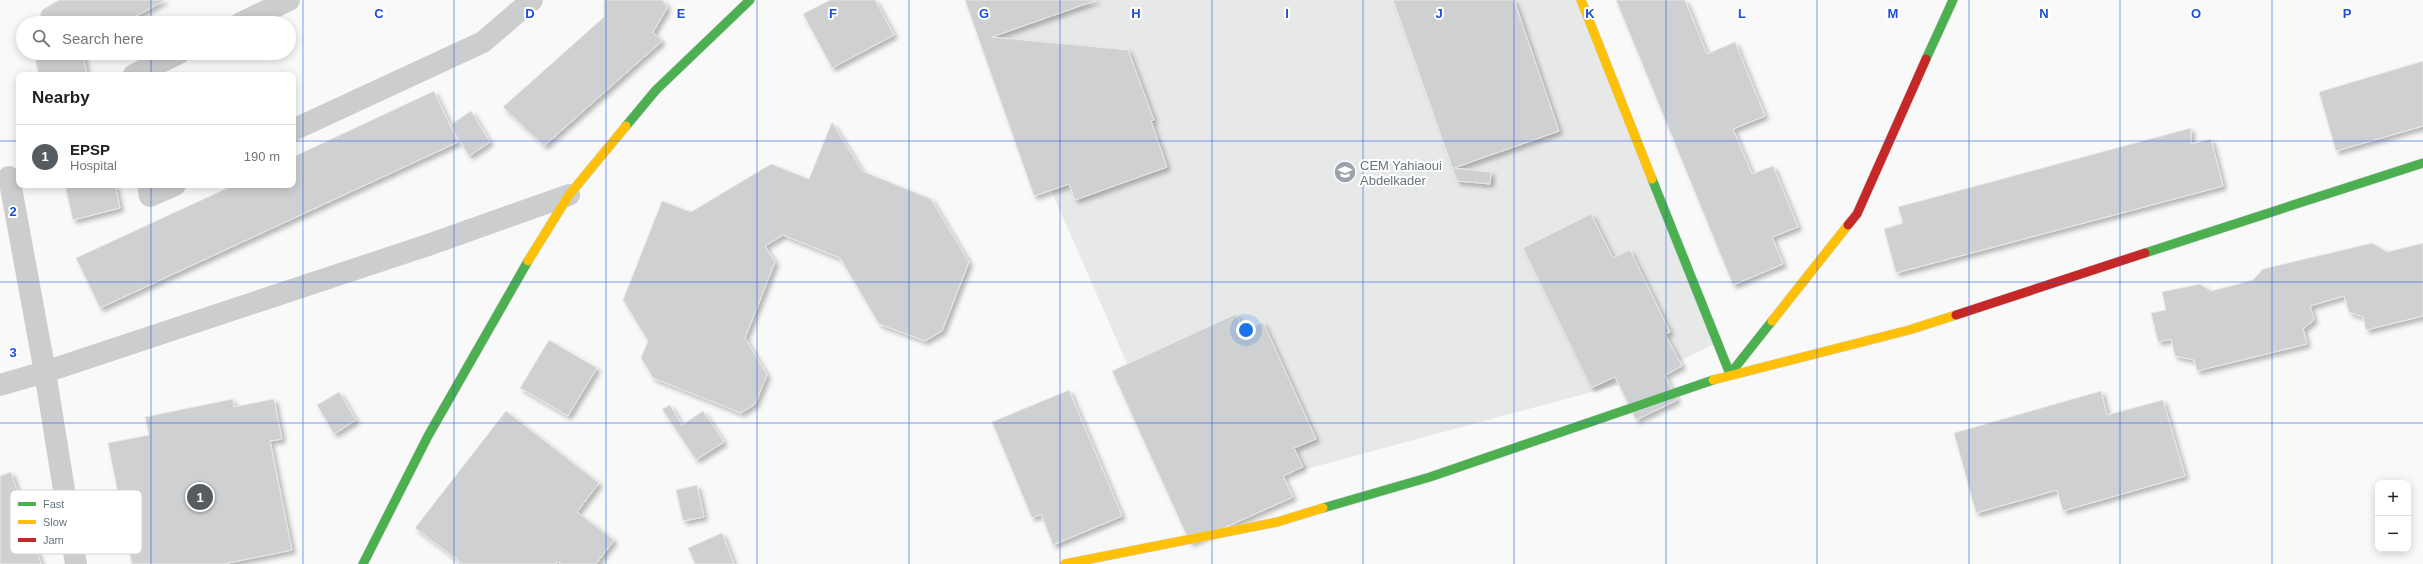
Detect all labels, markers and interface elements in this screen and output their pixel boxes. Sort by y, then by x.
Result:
text: C [374,6,384,21]
text: D [525,6,535,21]
text: E [677,6,686,21]
text: F [829,6,837,21]
text: G [979,6,989,21]
text: H [1131,6,1141,21]
text: I [1285,6,1289,21]
text: J [1435,6,1443,21]
text: K [1585,6,1595,21]
text: L [1738,6,1746,21]
text: M [1888,6,1898,21]
text: N [2039,6,2049,21]
text: O [2191,6,2201,21]
text: P [2343,6,2352,21]
search box [16,16,296,60]
icon: search [30,27,52,49]
text: Search here [62,30,144,47]
text: Nearby [32,88,90,107]
text: EPSP [70,141,110,158]
text: 1 [41,149,49,164]
text: 190 m [244,149,280,164]
text: Hospital [70,158,117,173]
place label: CEM Yahiaoui Abdelkader [1360,158,1442,188]
school or university icon: CEM Yahiaoui Abdelkader [1332,159,1358,185]
text: 2 [9,204,17,219]
your location [1236,320,1256,340]
text: 3 [9,345,17,360]
map controls [2375,480,2411,552]
button: + [2375,480,2411,516]
pin: 1 [187,482,213,512]
legend [10,490,142,554]
text: Fast [43,498,64,510]
text: Slow [43,516,67,528]
button: − [2375,516,2411,552]
text: Jam [43,534,64,546]

